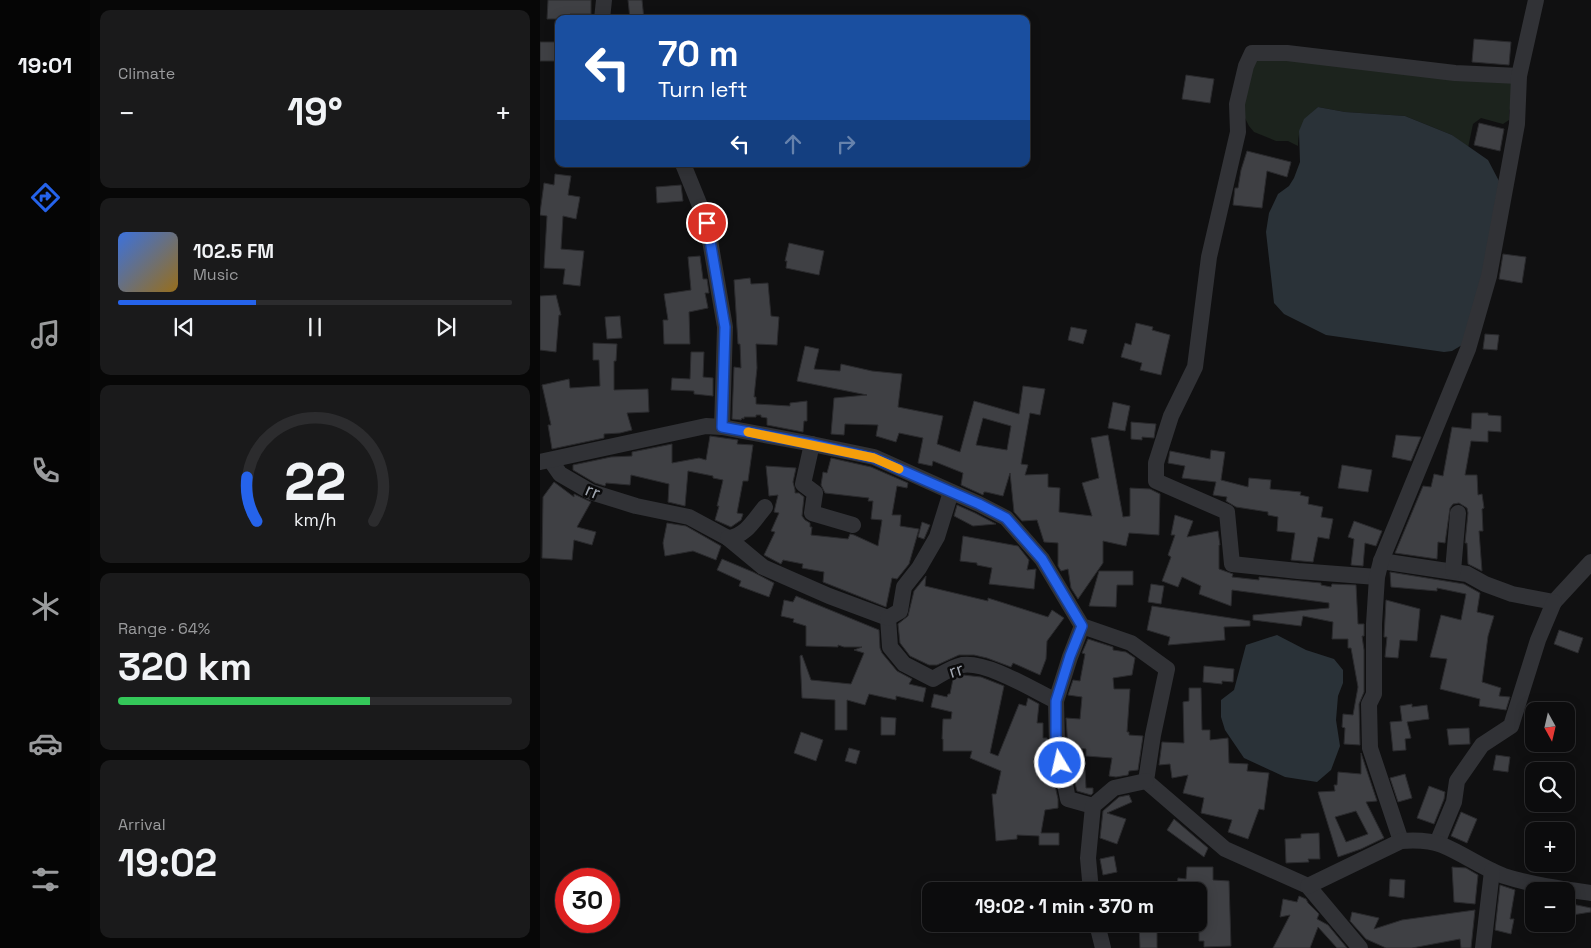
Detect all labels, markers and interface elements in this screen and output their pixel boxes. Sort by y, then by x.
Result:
text: 70 m [658,32,739,76]
icon: left [575,35,640,100]
text: 19:01 [18,51,72,79]
text: Climate [118,63,175,84]
text: Turn left [658,75,748,103]
text: 19° [287,88,343,136]
text: − [118,95,135,131]
text: + [495,95,512,131]
icon: left [726,130,754,158]
icon: ahead [779,130,807,158]
icon: right [832,130,860,158]
icon: directions [28,180,63,215]
pin [686,202,728,244]
icon: arrive [693,209,721,237]
text: 102.5 FM [193,239,274,264]
text: Music [193,264,239,285]
icon: previous [170,313,198,341]
icon: pause [301,313,329,341]
icon: next [432,313,460,341]
icon: music [28,317,63,352]
text: 22 [284,449,346,515]
icon: phone [28,453,63,488]
street label: rr [582,477,604,505]
text: km/h [294,508,336,531]
icon: climate [28,589,63,624]
text: Range · 64% [118,618,210,639]
text: 320 km [118,643,252,691]
street label: rr [945,656,967,684]
north arrow [1525,702,1575,752]
map controls [1525,702,1575,932]
icon: car [28,726,63,761]
position arrow [1033,736,1085,788]
button: search [1525,762,1575,812]
text: Arrival [118,814,166,835]
button: + [1525,822,1575,872]
text: 19:02 [118,839,217,887]
icon: filters [28,862,63,897]
speed limit sign: 30 [555,868,620,933]
button: − [1525,882,1575,932]
text: 19:02 · 1 min · 370 m [975,894,1154,919]

